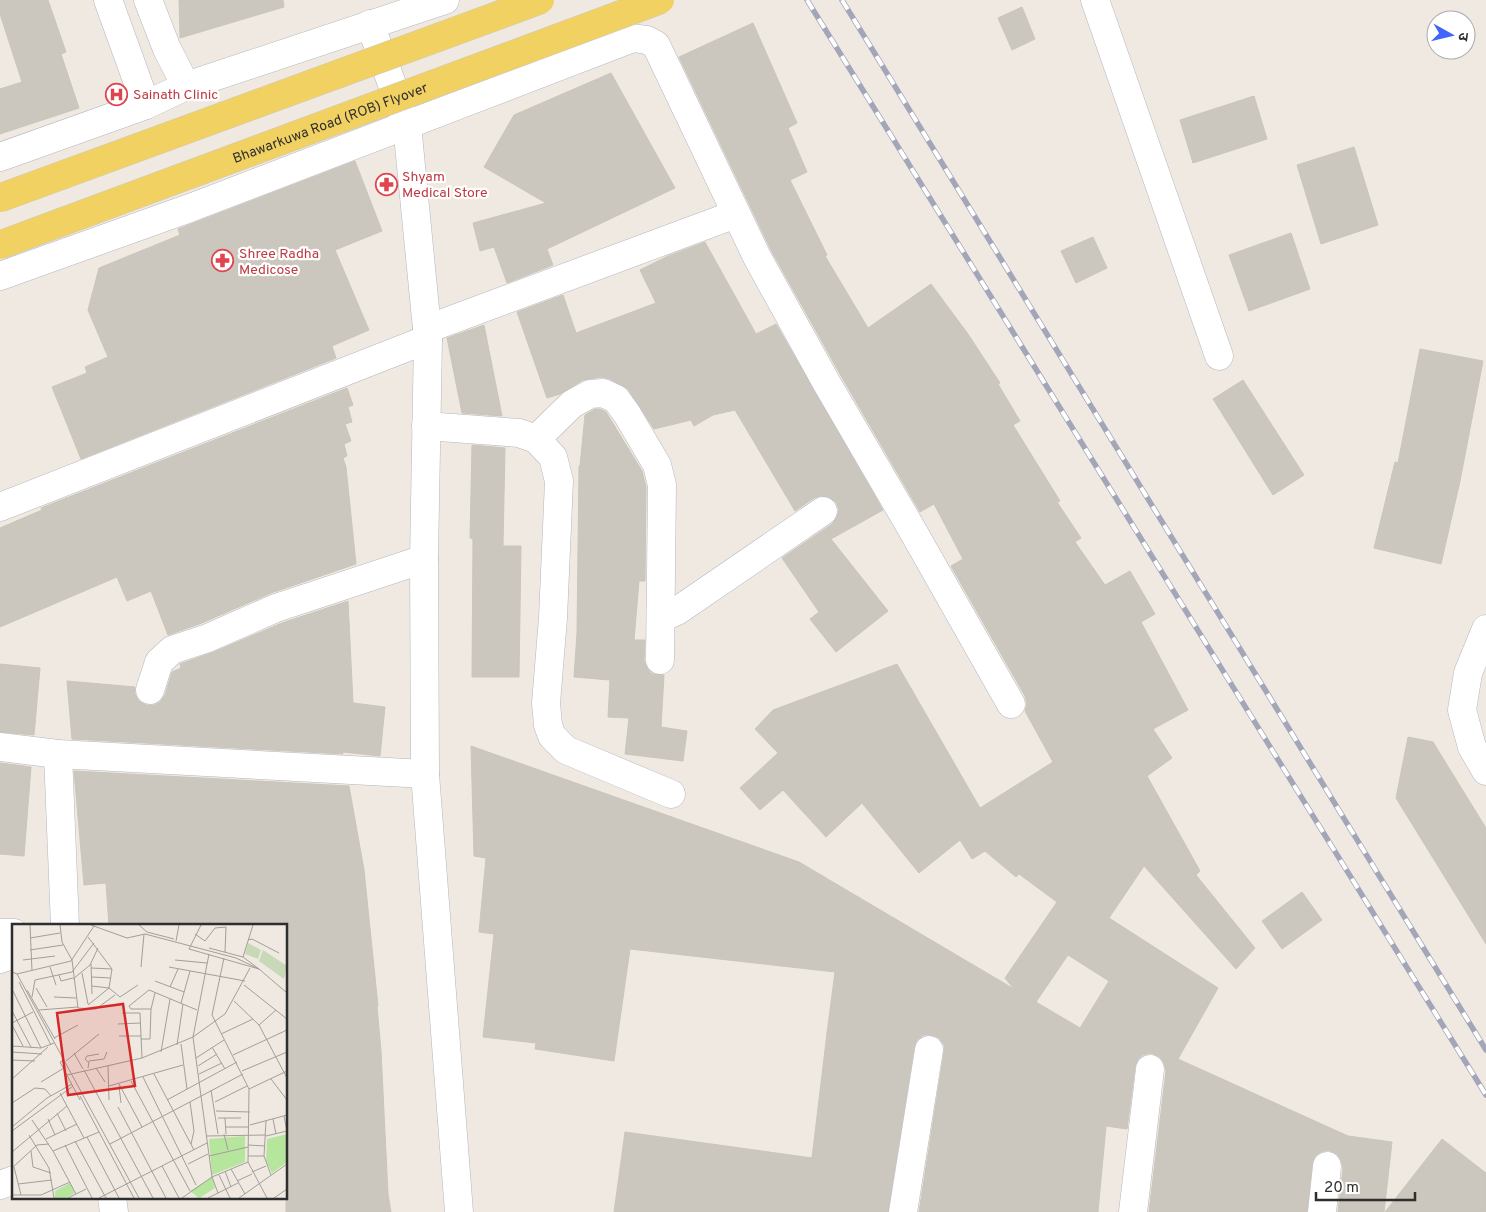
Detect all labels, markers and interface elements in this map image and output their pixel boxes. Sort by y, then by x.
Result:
north arrow [1426,10,1476,60]
text: उ [1453,31,1471,43]
street label: Bhawarkuwa Road (ROB) Flyover [231,80,431,168]
hospital icon: Sainath Clinic [105,82,129,106]
place label: Sainath Clinic [133,87,218,104]
place label: Shyam Medical Store [402,169,487,202]
pharmacy icon: Shyam Medical Store [374,172,398,196]
place label: Shree Radha Medicose [239,246,319,279]
pharmacy icon: Shree Radha Medicose [211,249,235,273]
inset map [12,924,288,1200]
scale bar [1316,1170,1415,1202]
text: 20 m [1324,1179,1359,1198]

